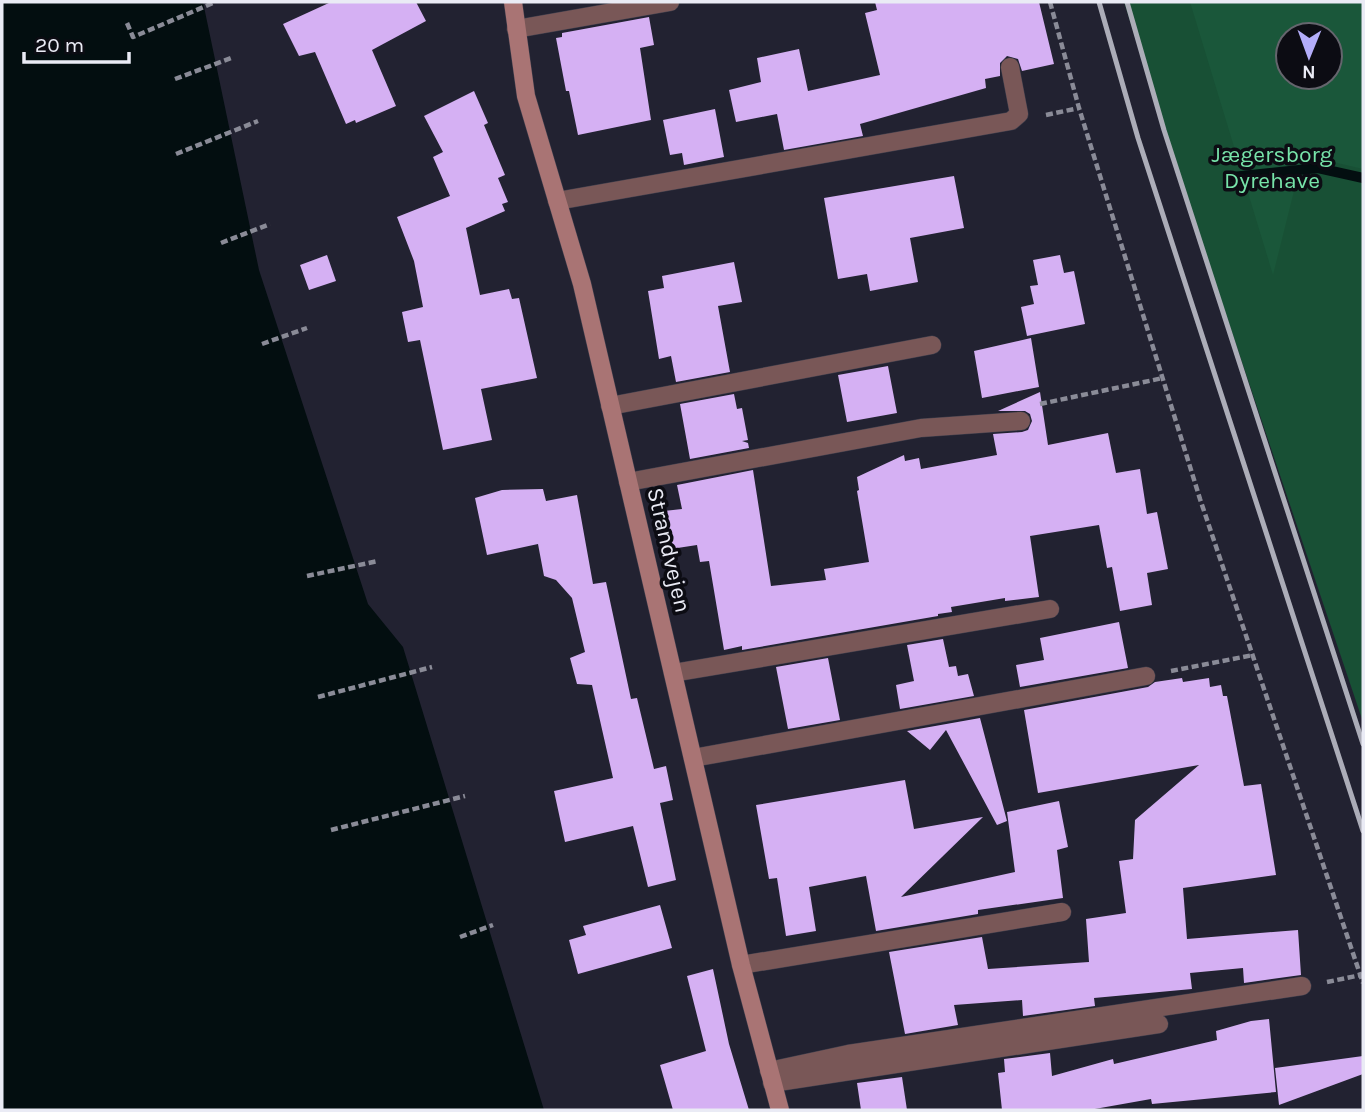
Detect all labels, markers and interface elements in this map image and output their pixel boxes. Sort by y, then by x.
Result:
scale bar [24,21,130,65]
north arrow [1274,21,1344,91]
text: 20 m [35,33,84,57]
text: N [1302,61,1316,83]
park label: Jægersborg Dyrehave [1211,141,1333,194]
street label: Strandvejen [642,485,696,615]

